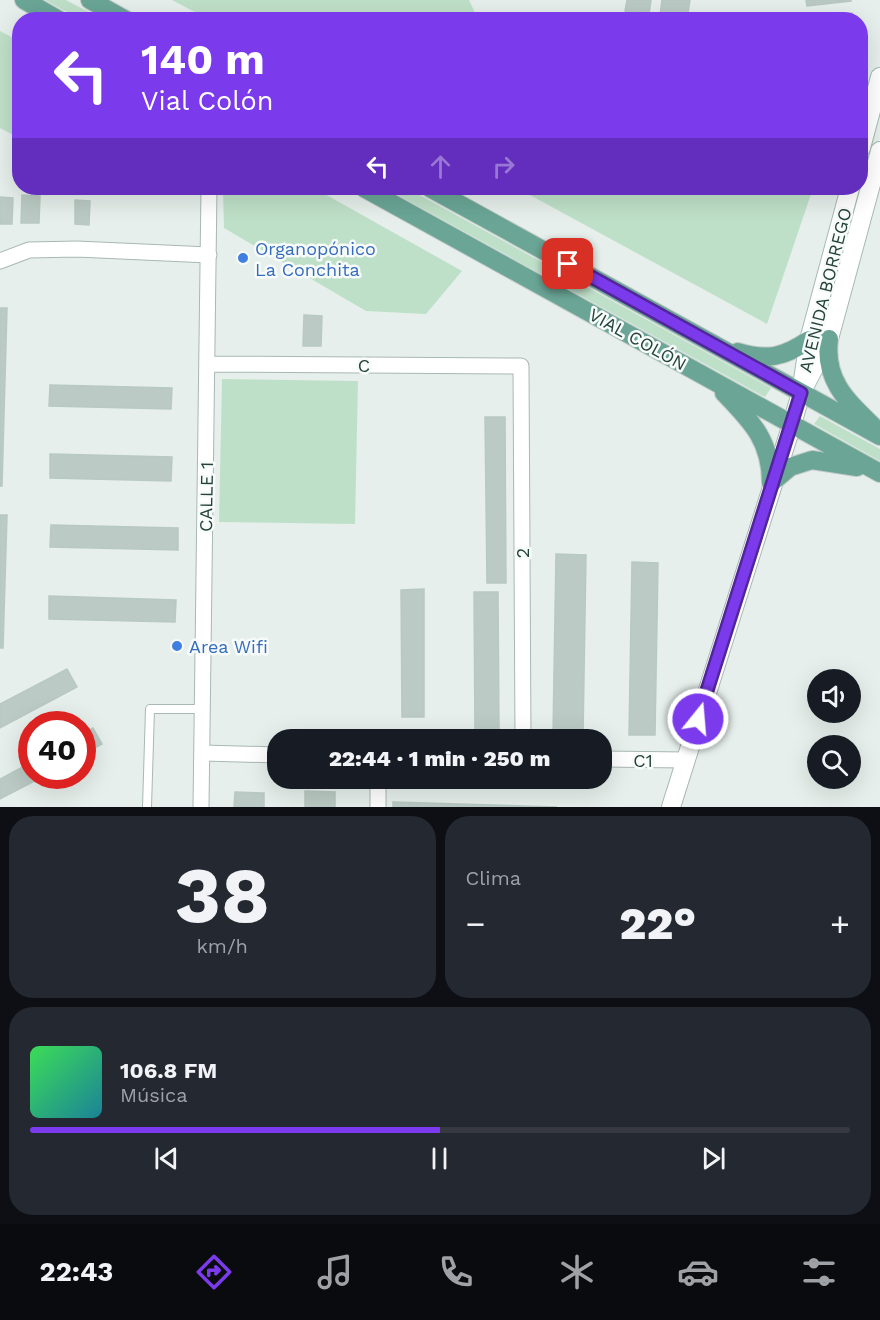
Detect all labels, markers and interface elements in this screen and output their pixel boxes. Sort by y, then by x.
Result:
text: 140 m [141,35,265,84]
icon: left [42,36,120,114]
text: Vial Colón [141,85,273,117]
icon: left [361,150,394,183]
icon: ahead [424,150,457,183]
icon: right [487,150,520,183]
street label: AVENIDA BORREGO [794,205,856,375]
place label: Organopónico La Conchita [255,238,376,280]
pin [542,238,593,289]
icon: arrive [551,247,584,280]
marker: Organopónico La Conchita [236,251,250,265]
street label: VIAL COLÓN [586,304,690,374]
street label: C [358,355,370,376]
street label: CALLE 1 [195,462,217,532]
street label: 2 [512,548,533,558]
place label: Area Wifi [189,636,268,657]
marker: Area Wifi [170,639,184,653]
map controls [807,669,861,789]
button: sound [807,669,861,723]
position arrow [666,687,730,751]
speed limit sign: 40 [18,711,96,789]
button: search [807,735,861,789]
text: 22:44 · 1 min · 250 m [329,746,550,771]
street label: C1 [633,750,653,771]
text: 38 [175,849,270,941]
text: Clima [466,866,521,890]
text: 22° [619,897,696,950]
text: − [466,904,485,943]
text: + [830,904,850,943]
text: km/h [196,934,248,958]
text: 106.8 FM [120,1058,217,1083]
text: Música [120,1083,188,1107]
icon: previous [150,1142,183,1175]
icon: pause [423,1142,456,1175]
icon: next [697,1142,730,1175]
icon: directions [193,1251,235,1293]
icon: music [314,1251,356,1293]
icon: phone [435,1251,477,1293]
icon: climate [556,1251,598,1293]
icon: car [677,1251,719,1293]
icon: filters [798,1251,840,1293]
text: 22:43 [40,1256,113,1288]

